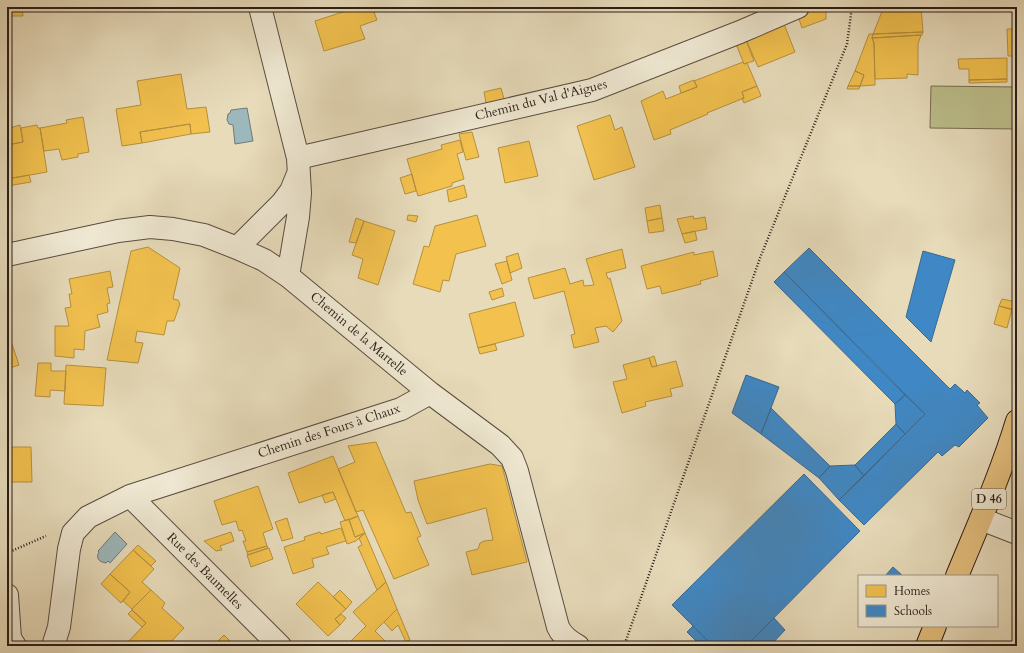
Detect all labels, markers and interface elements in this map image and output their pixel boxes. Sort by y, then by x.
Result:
street label: Chemin du Val d'Aigues [473,75,609,125]
street label: Chemin de la Martelle [306,288,412,380]
street label: Chemin des Fours à Chaux [255,399,403,463]
road number: D 46 [972,489,1006,509]
street label: Rue des Baumelles [163,529,247,613]
legend [858,575,998,627]
text: Homes [894,583,930,599]
text: Schools [894,603,932,619]

